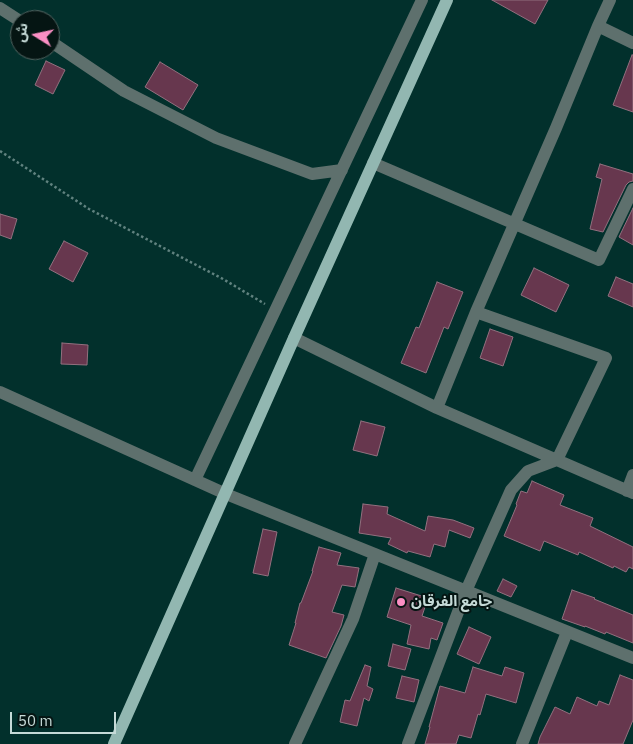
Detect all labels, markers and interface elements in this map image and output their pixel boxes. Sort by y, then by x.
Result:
north arrow [10,10,60,60]
text: ش [11,22,32,44]
place label: جامع الفرقان [411,593,492,611]
marker: جامع الفرقان [395,596,407,608]
scale bar [12,702,119,734]
text: 50 m [18,711,53,730]

